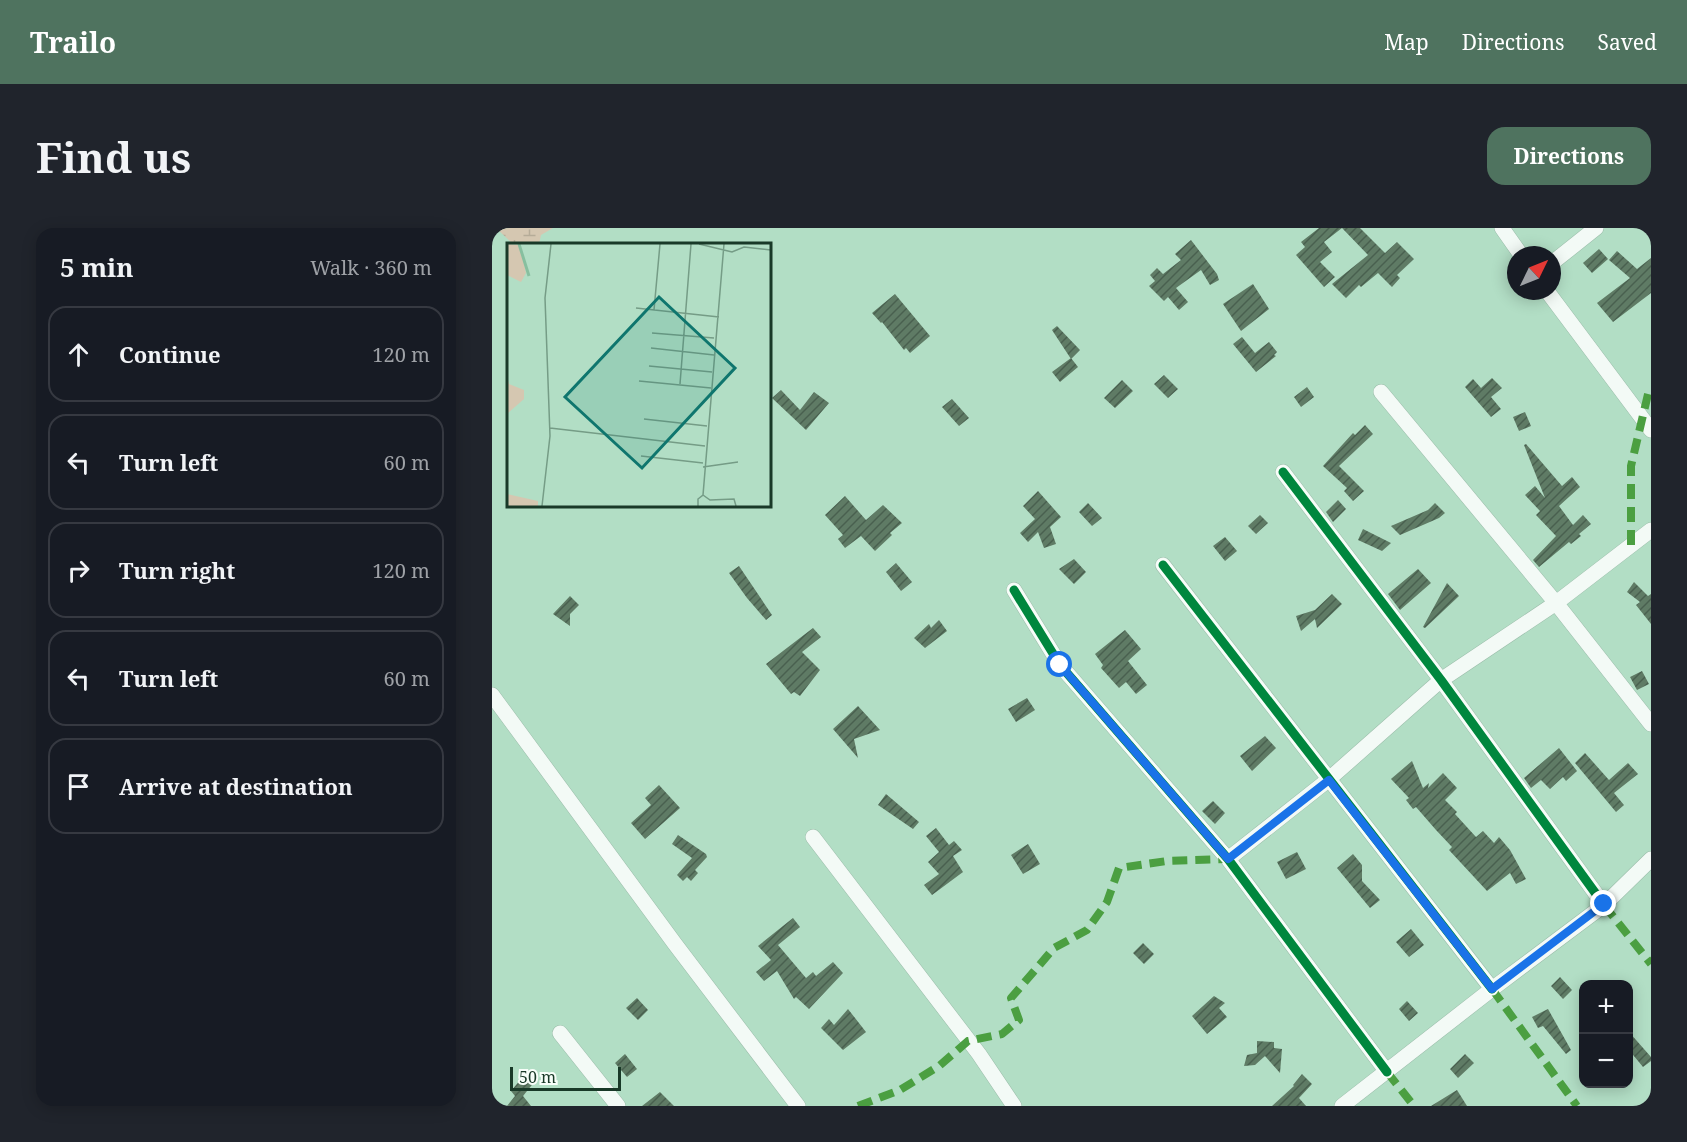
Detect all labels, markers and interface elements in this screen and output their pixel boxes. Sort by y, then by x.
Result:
text: Trailo [30,23,116,61]
text: Map [1384,28,1429,56]
text: Directions [1462,28,1564,56]
text: Saved [1597,28,1657,56]
button: Directions [1487,127,1651,185]
text: Find us [36,128,191,185]
inset map [507,243,771,507]
north arrow [1507,246,1561,300]
text: 5 min [60,249,134,285]
text: Walk · 360 m [310,254,432,281]
icon: ahead [62,338,95,371]
text: Continue [119,339,221,369]
text: 120 m [372,341,430,368]
icon: left [62,446,95,479]
text: Turn left [119,447,218,477]
text: 60 m [384,449,430,476]
icon: right [62,554,95,587]
text: Turn right [119,555,235,585]
text: 120 m [372,557,430,584]
route start [1046,651,1072,677]
icon: left [62,662,95,695]
text: Turn left [119,663,218,693]
text: 60 m [384,665,430,692]
icon: arrive [62,770,95,803]
text: Arrive at destination [119,771,353,801]
route end [1590,890,1616,916]
map controls [1579,980,1633,1088]
button: + [1579,980,1633,1034]
button: − [1579,1034,1633,1088]
scale bar [510,1064,621,1092]
text: 50 m [519,1066,556,1088]

